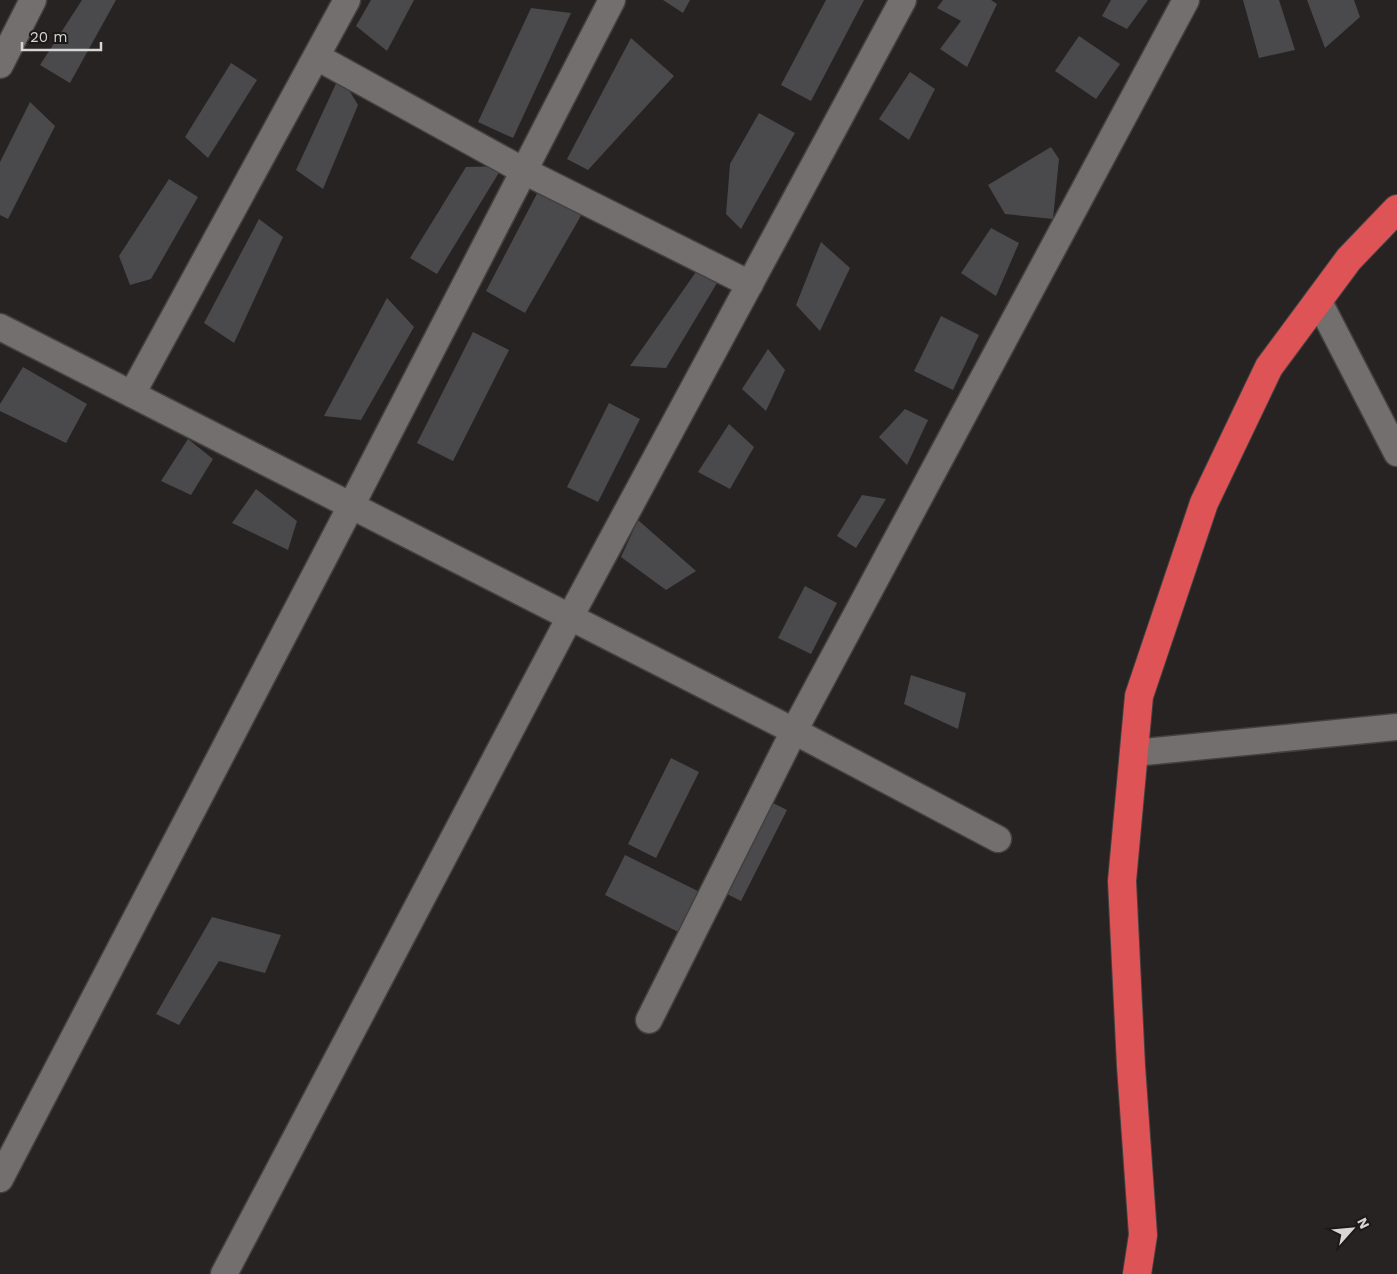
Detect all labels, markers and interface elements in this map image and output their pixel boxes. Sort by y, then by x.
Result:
scale bar [22,20,101,52]
text: 20 m [30,28,68,46]
north arrow [1327,1204,1377,1254]
text: N [1354,1215,1373,1231]

